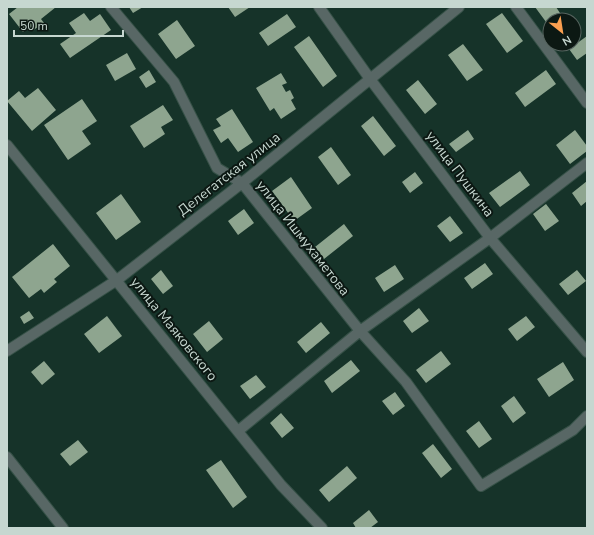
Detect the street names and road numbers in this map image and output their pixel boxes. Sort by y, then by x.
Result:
street label: улица Пушкина [421,127,499,221]
street label: Делегатская улица [174,128,284,220]
street label: улица Ишмухаметова [252,176,354,300]
street label: улица Маяковского [126,273,222,385]

